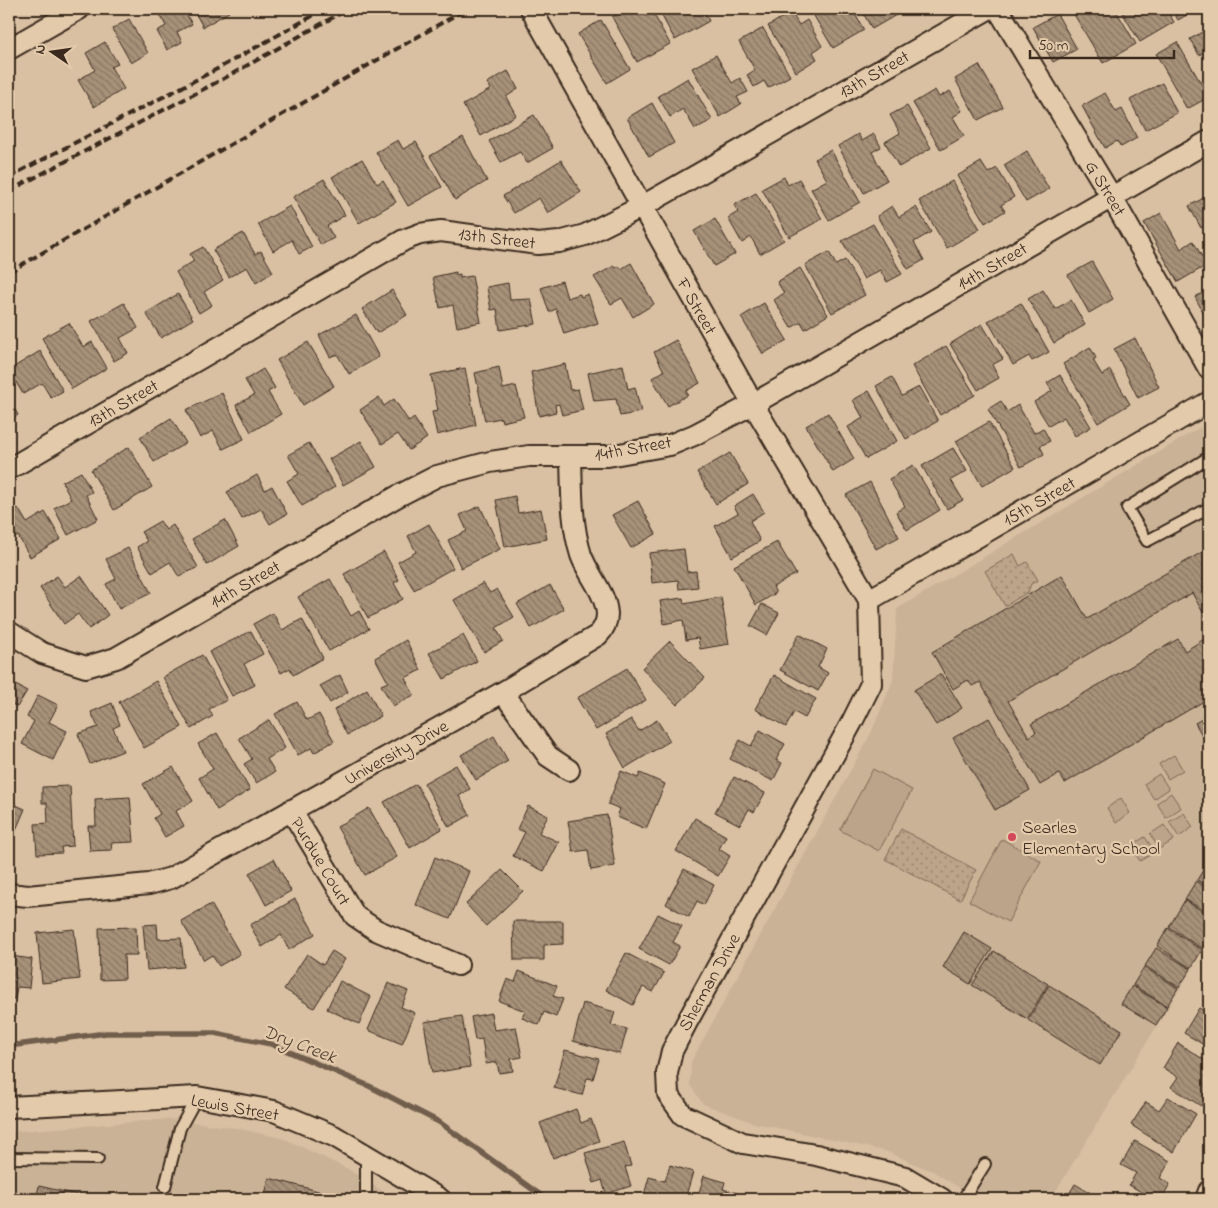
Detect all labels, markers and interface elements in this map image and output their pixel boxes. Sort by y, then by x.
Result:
north arrow [28,28,78,78]
scale bar [1030,28,1174,60]
text: 50 m [1038,35,1069,57]
text: N [30,42,52,56]
street label: 13th Street [835,45,915,106]
street label: G Street [1077,156,1131,222]
street label: 13th Street [457,222,537,258]
street label: 14th Street [953,237,1033,298]
street label: F Street [668,273,722,340]
street label: 13th Street [84,374,164,435]
street label: 14th Street [593,430,674,470]
street label: 15th Street [999,471,1081,534]
street label: 14th Street [206,555,286,616]
street label: University Drive [340,714,454,793]
street label: Purdue Court [283,813,356,911]
place label: Searles Elementary School [1022,816,1160,863]
marker: Searles Elementary School [1006,831,1018,843]
street label: Sherman Drive [673,928,749,1037]
water label: Dry Creek [258,1019,340,1072]
street label: Lewis Street [189,1088,281,1129]

